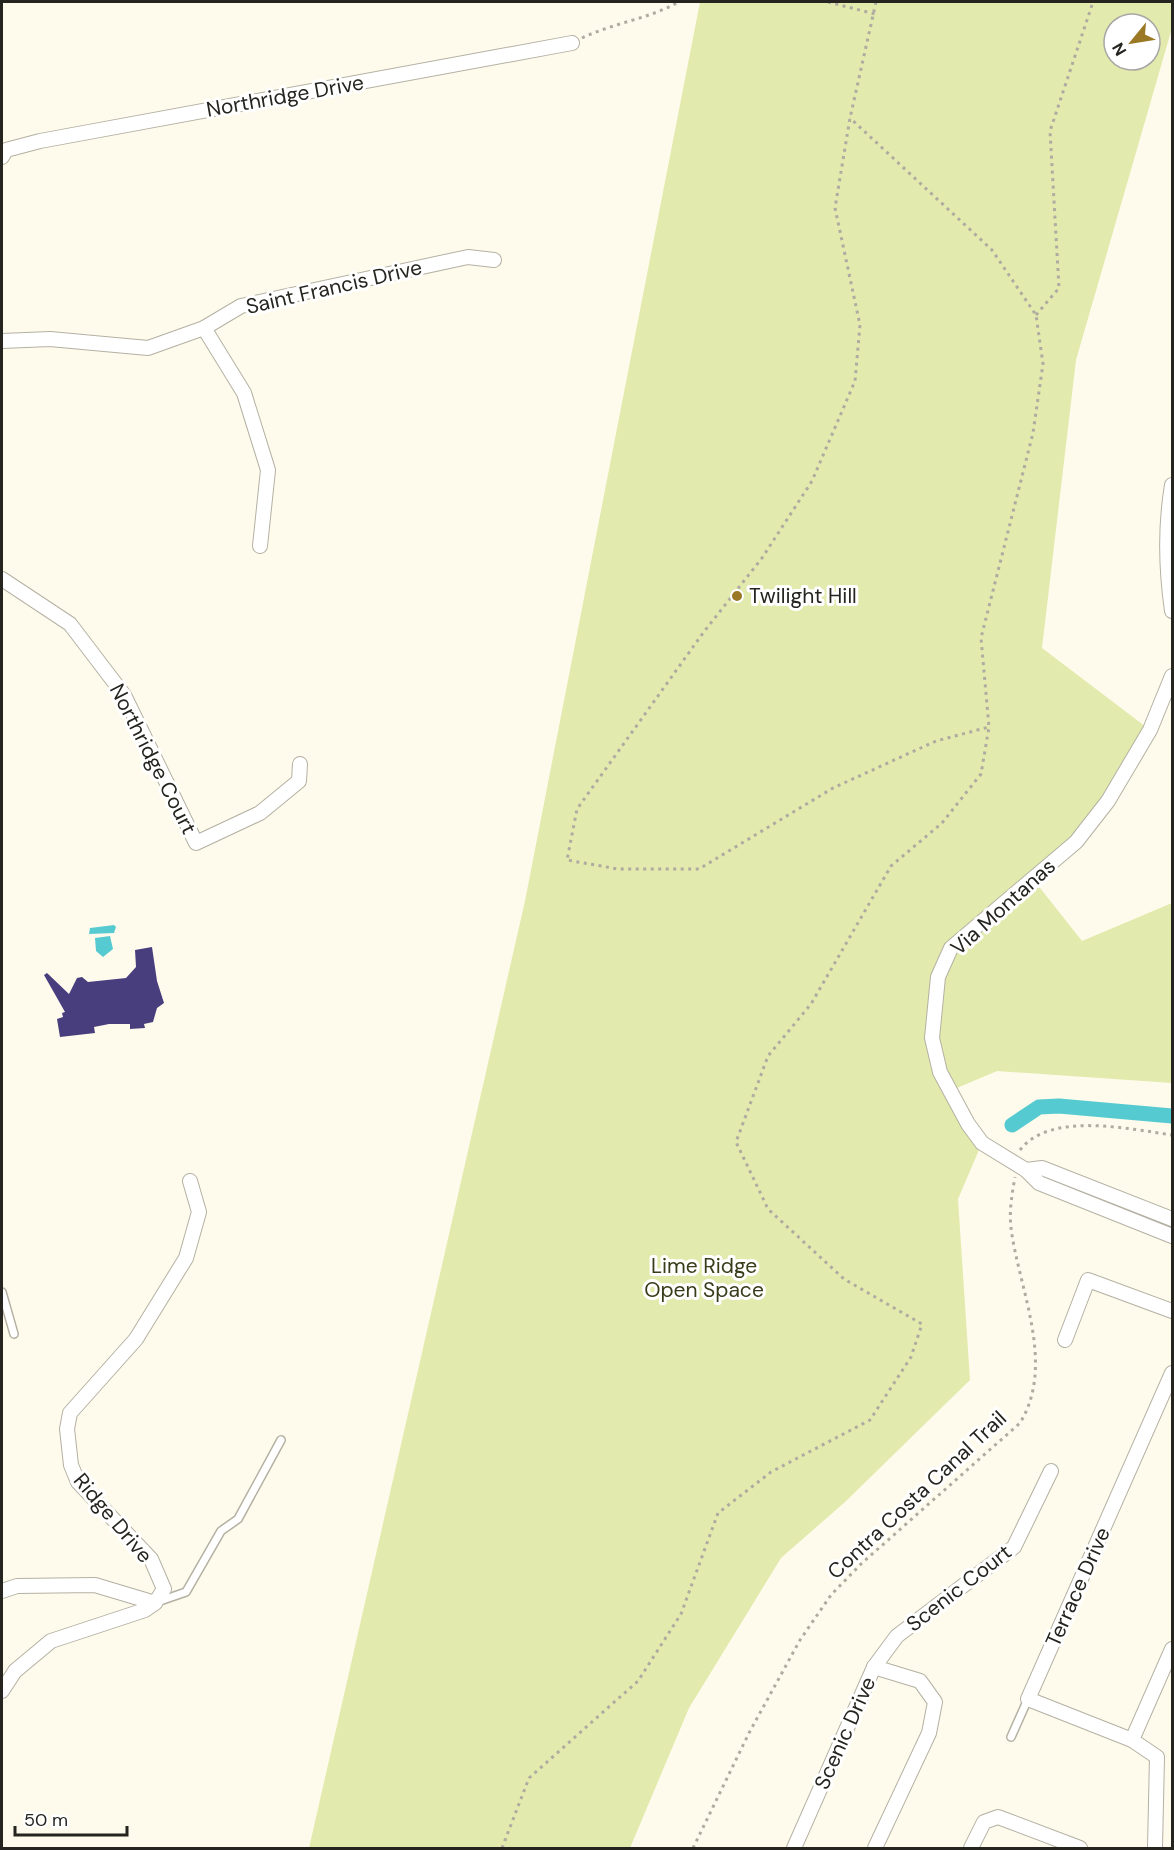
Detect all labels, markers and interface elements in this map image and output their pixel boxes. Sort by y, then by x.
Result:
north arrow [1102,12,1162,72]
text: N [1107,39,1131,60]
street label: Northridge Drive [204,68,366,124]
street label: Saint Francis Drive [243,253,425,321]
place label: Twilight Hill [749,582,857,610]
marker: Twilight Hill [730,589,744,603]
street label: Northridge Court [103,679,203,839]
street label: Via Montanas [945,852,1061,962]
park label: Lime Ridge Open Space [644,1252,764,1304]
street label: Contra Costa Canal Trail [821,1405,1013,1585]
street label: Ridge Drive [67,1467,159,1569]
street label: Terrace Drive [1039,1523,1117,1651]
street label: Scenic Court [901,1538,1017,1638]
street label: Scenic Drive [808,1672,882,1794]
scale bar [15,1799,128,1837]
text: 50 m [24,1808,68,1832]

